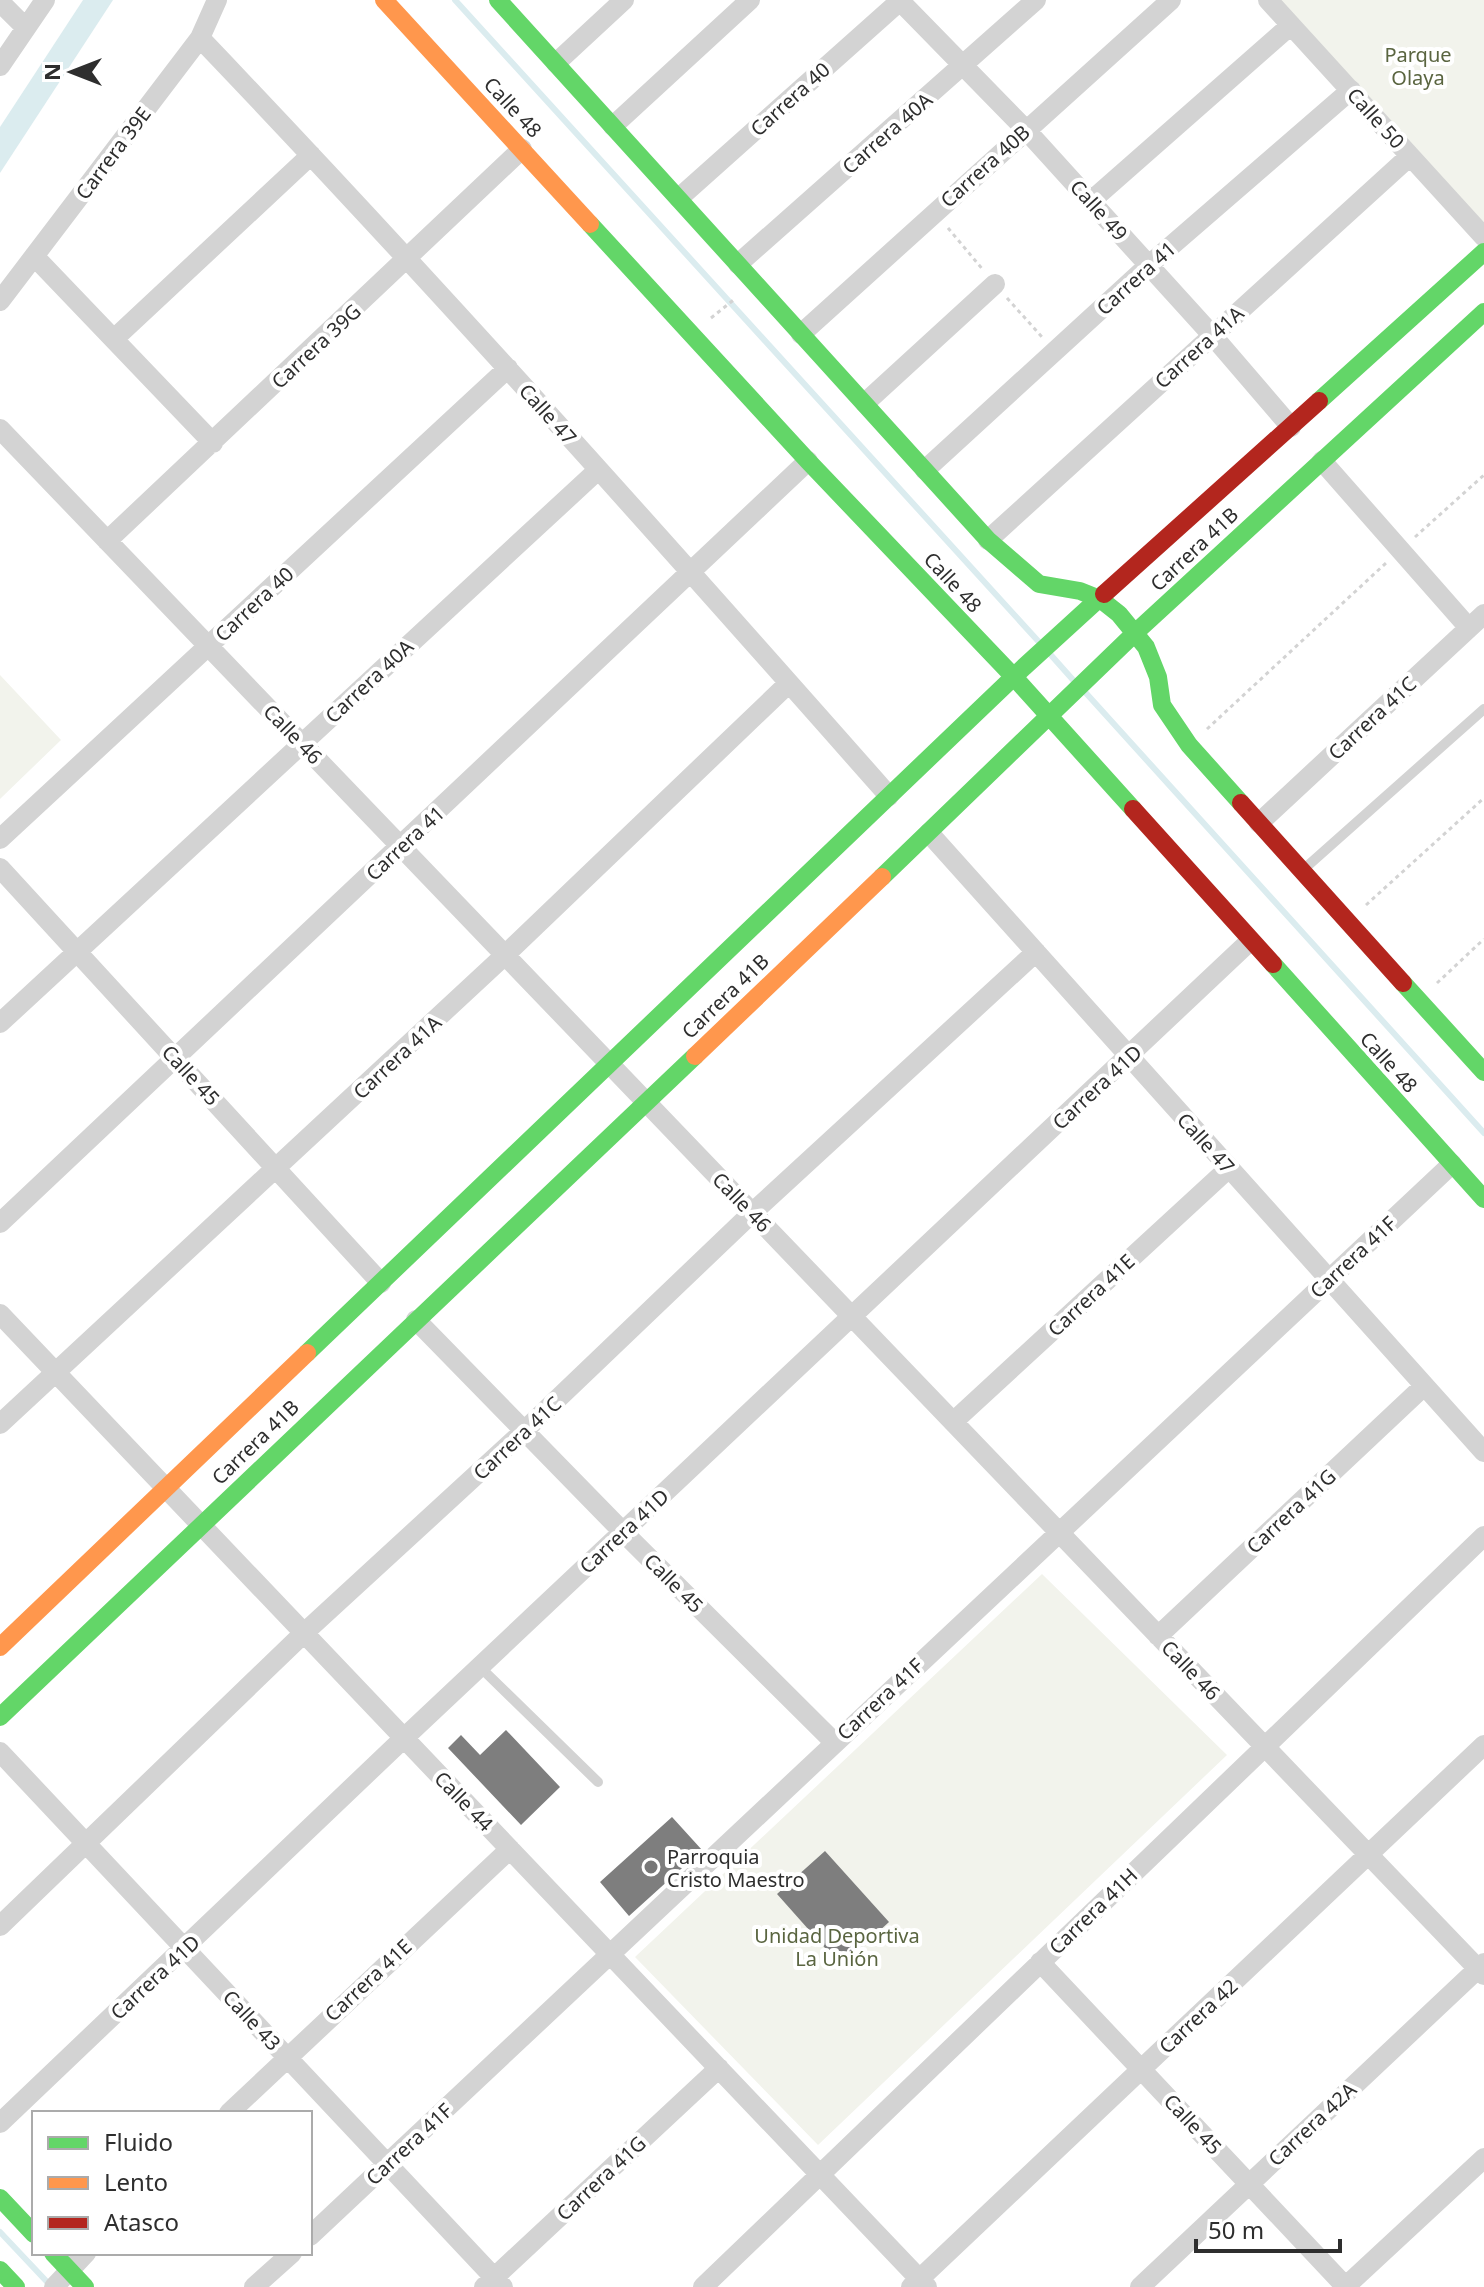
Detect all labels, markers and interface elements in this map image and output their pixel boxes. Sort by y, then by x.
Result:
north arrow [32,32,112,112]
park label: Parque Olaya [1384,41,1452,91]
street label: Carrera 40 [744,56,836,142]
text: N [36,63,66,81]
street label: Calle 48 [478,71,548,143]
street label: Calle 50 [1341,82,1411,154]
street label: Carrera 40A [836,86,938,180]
street label: Carrera 39E [69,101,157,205]
street label: Carrera 40B [935,119,1035,213]
street label: Calle 49 [1064,174,1134,246]
street label: Carrera 41 [1090,235,1182,321]
street label: Carrera 39G [265,298,367,394]
street label: Carrera 41A [1149,300,1250,394]
street label: Calle 47 [513,378,583,450]
street label: Carrera 41B [1144,501,1244,597]
street label: Calle 48 [918,546,988,618]
street label: Carrera 40 [209,561,299,647]
street label: Carrera 40A [319,633,419,729]
street label: Carrera 41C [1322,670,1422,766]
street label: Calle 46 [258,698,328,770]
street label: Carrera 41 [360,800,450,886]
street label: Carrera 41B [676,948,774,1044]
street label: Carrera 41A [347,1009,447,1105]
street label: Calle 48 [1354,1026,1424,1098]
street label: Calle 45 [156,1039,226,1111]
street label: Carrera 41D [1046,1039,1148,1135]
street label: Calle 47 [1171,1107,1241,1179]
street label: Calle 46 [707,1166,777,1238]
street label: Carrera 41F [1304,1210,1402,1304]
street label: Carrera 41E [1042,1248,1140,1342]
street label: Carrera 41C [467,1390,567,1486]
street label: Carrera 41B [206,1394,304,1490]
street label: Carrera 41G [1240,1463,1342,1559]
street label: Carrera 41D [573,1483,675,1579]
street label: Calle 45 [638,1547,710,1619]
street label: Calle 46 [1156,1634,1226,1706]
street label: Carrera 41F [831,1652,929,1746]
street label: Calle 44 [429,1765,500,1837]
place label: Parroquia Cristo Maestro [667,1843,805,1893]
marker: Parroquia Cristo Maestro [642,1858,660,1876]
street label: Carrera 41H [1043,1862,1143,1960]
park label: Unidad Deportiva La Unión [754,1922,920,1972]
street label: Carrera 41D [104,1929,206,2025]
street label: Carrera 41E [319,1933,417,2027]
street label: Carrera 42 [1153,1973,1243,2059]
street label: Calle 43 [217,1984,287,2056]
street label: Carrera 42A [1262,2076,1362,2172]
street label: Calle 45 [1158,2088,1228,2160]
street label: Carrera 41F [360,2097,458,2191]
legend [32,2111,312,2255]
text: Fluido [104,2125,173,2158]
street label: Carrera 41G [550,2130,652,2226]
text: Lento [104,2165,168,2198]
scale bar [1196,2203,1340,2253]
text: Atasco [104,2205,179,2238]
text: 50 m [1208,2213,1264,2246]

